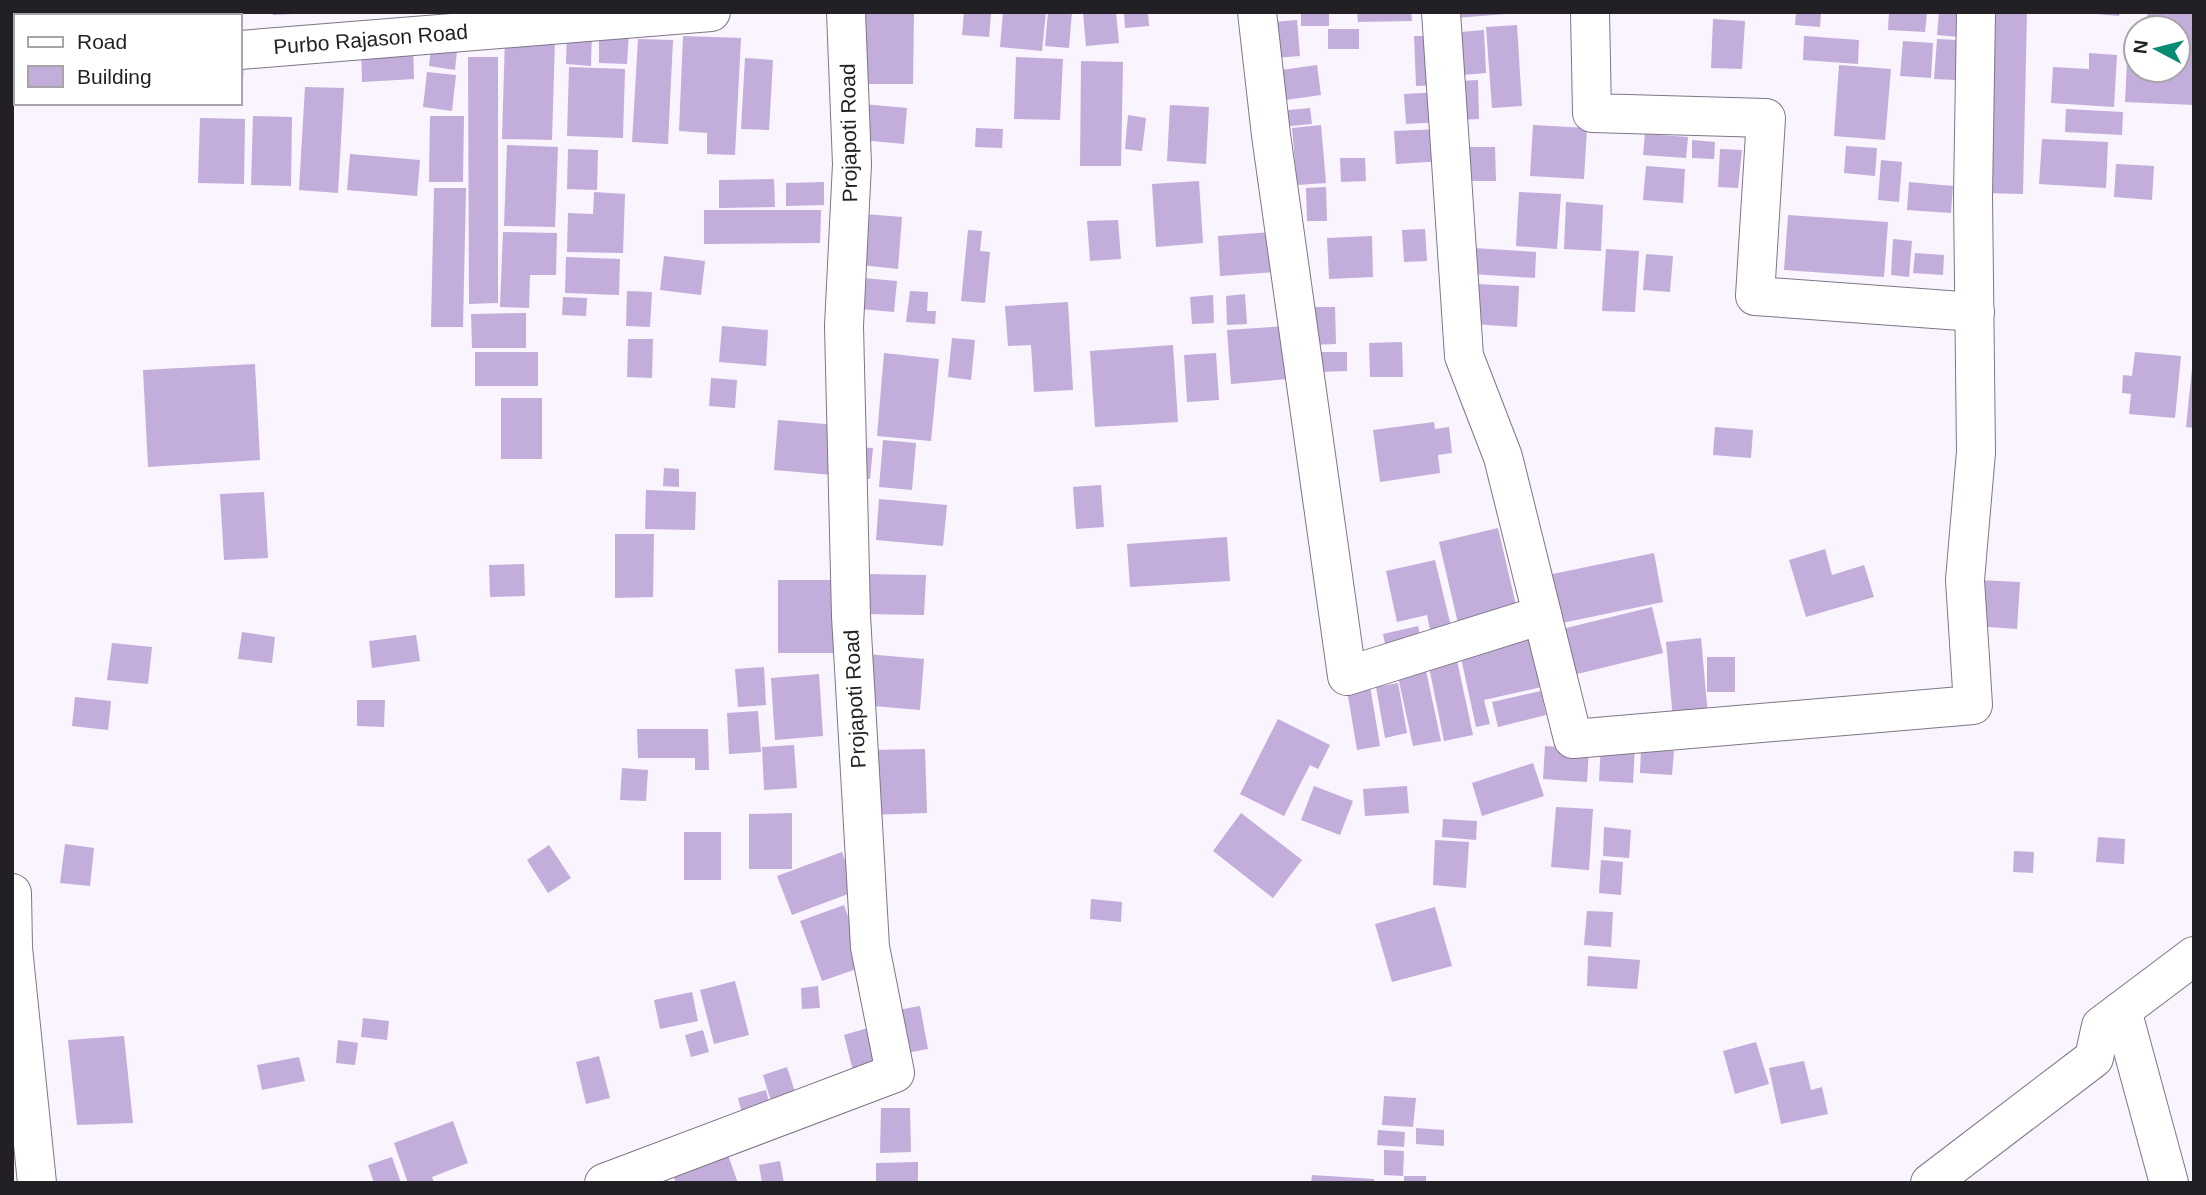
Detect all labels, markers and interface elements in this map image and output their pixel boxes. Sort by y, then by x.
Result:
legend [14,14,242,105]
north arrow [2122,14,2192,84]
street label: Purbo Rajason Road [272,20,469,58]
text: Road [77,30,127,53]
text: N [2129,39,2152,55]
street label: Projapoti Road [836,63,861,203]
text: Building [77,65,152,88]
street label: Projapoti Road [839,629,870,769]

